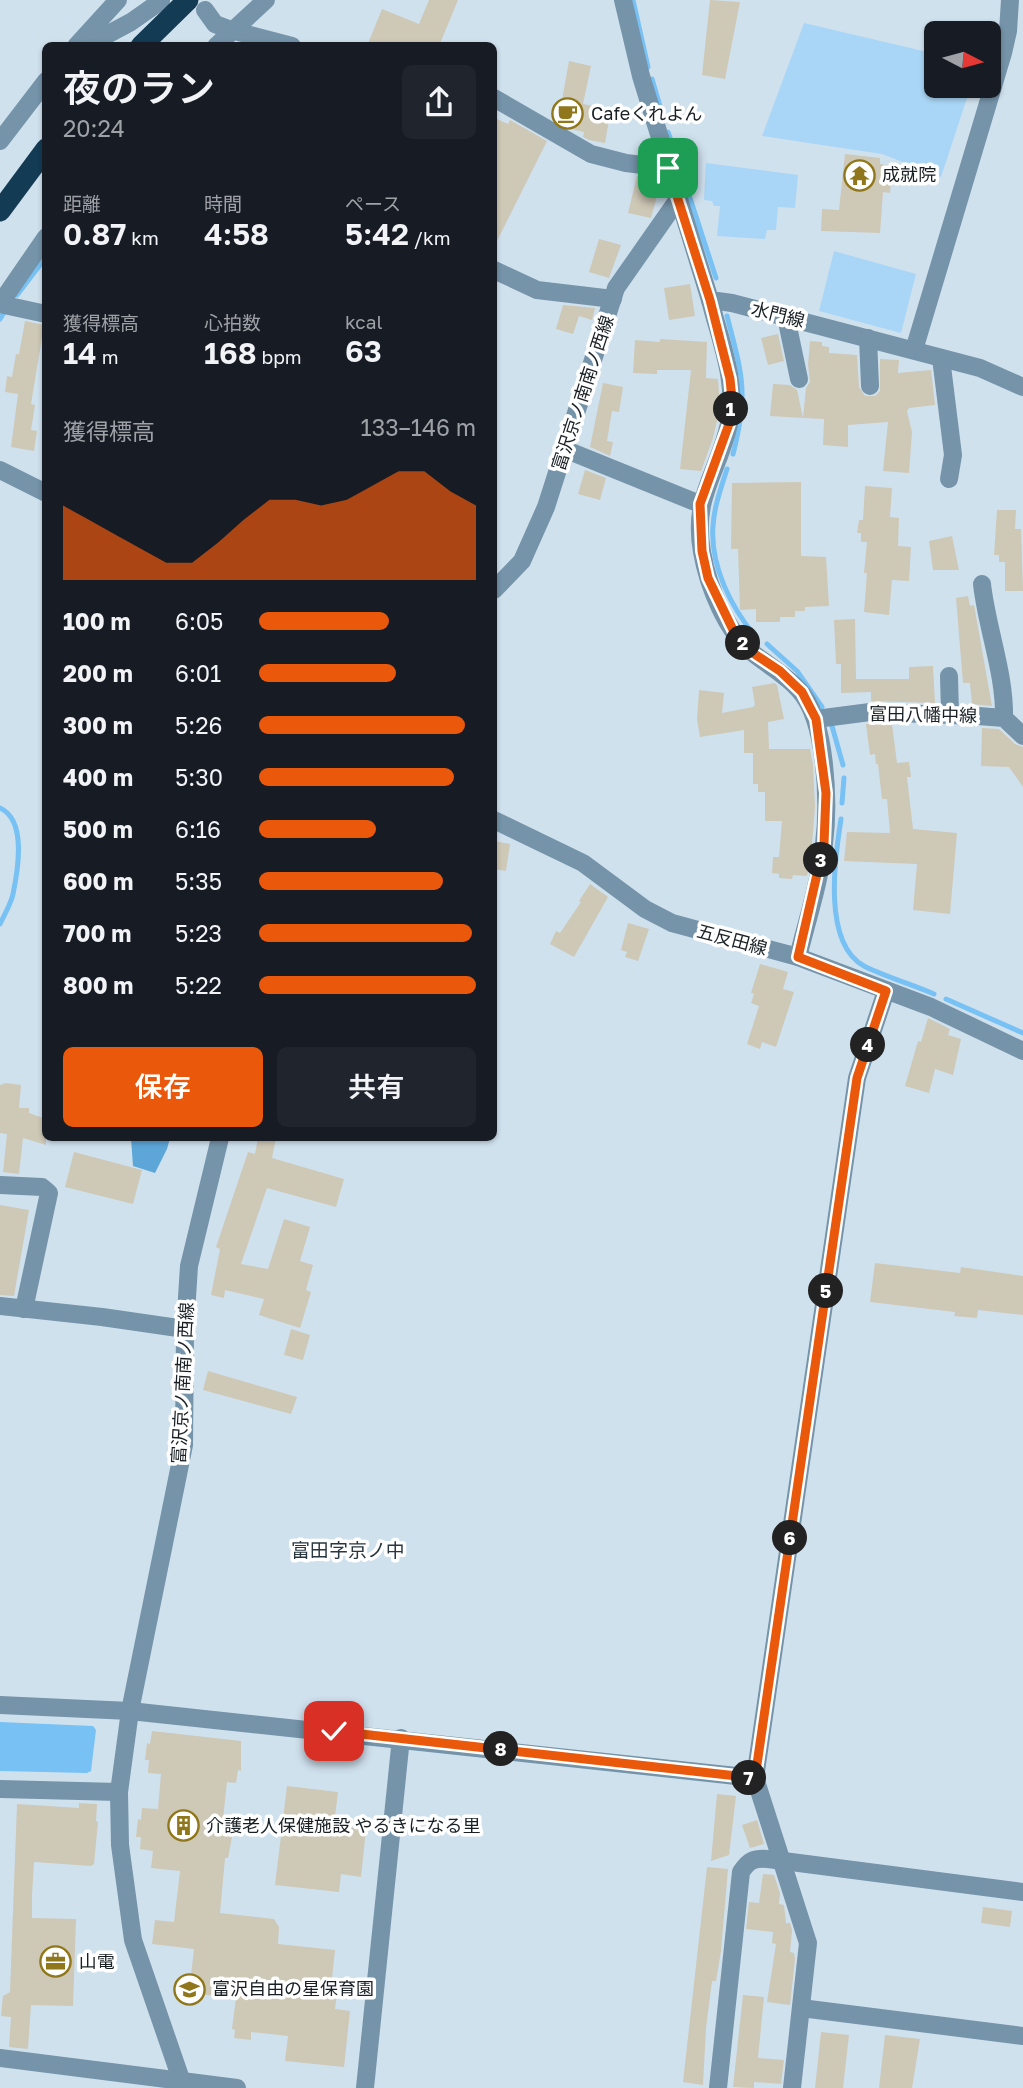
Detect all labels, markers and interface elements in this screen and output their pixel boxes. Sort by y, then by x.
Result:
north arrow [924,21,1001,98]
map controls [924,21,1001,98]
text: 夜のラン [63,65,215,110]
button: share [402,65,476,139]
cafe icon: Cafeくれよん [551,97,585,131]
place label: Cafeくれよん [591,102,702,124]
text: 20:24 [63,114,125,142]
pin [638,138,698,198]
icon: arrive [649,149,687,187]
temple icon: 成就院 [842,158,876,192]
place label: 成就院 [882,163,936,185]
text: 距離 [63,192,101,215]
text: 時間 [204,192,242,215]
text: ペース [345,192,401,215]
text: 0.87 [63,216,127,252]
text: 4:58 [204,216,269,252]
text: 5:42 [345,216,409,252]
text: km [127,226,159,249]
text: /km [409,226,451,249]
street label: 水門線 [749,297,807,331]
text: kcal [345,310,383,333]
text: 獲得標高 [63,311,139,334]
text: 心拍数 [204,311,261,334]
street label: 富沢京ノ南南ノ西線 [547,312,618,473]
text: 63 [345,333,382,369]
text: 14 [63,335,97,371]
text: 168 [204,335,257,371]
text: m [97,345,119,368]
text: bpm [257,345,302,368]
pin: 1 [714,392,748,426]
text: 1 [726,397,735,420]
text: 133–146 m [361,413,476,441]
text: 獲得標高 [63,417,155,445]
text: 100 m [63,607,131,635]
text: 6:05 [175,607,223,635]
pin: 2 [726,626,760,660]
text: 2 [737,631,748,654]
text: 200 m [63,659,133,687]
text: 6:01 [175,659,221,687]
street label: 富田八幡中線 [869,702,977,726]
text: 300 m [63,711,133,739]
text: 5:26 [175,711,223,739]
text: 400 m [63,763,133,791]
text: 5:30 [175,763,223,791]
text: 500 m [63,815,133,843]
text: 6:16 [175,815,221,843]
pin: 3 [804,842,838,878]
text: 3 [815,848,826,871]
text: 600 m [63,867,133,895]
text: 5:35 [175,867,222,895]
text: 700 m [63,919,131,947]
text: 5:23 [175,919,222,947]
street label: 五反田線 [695,919,770,959]
text: 800 m [63,971,134,999]
text: 5:22 [175,971,222,999]
pin: 4 [850,1028,886,1062]
text: 4 [862,1033,873,1056]
button: 保存 [63,1047,263,1127]
button: 共有 [277,1047,476,1127]
pin: 5 [808,1274,844,1308]
text: 5 [820,1279,831,1302]
street label: 富沢京ノ南南ノ西線 [167,1301,197,1464]
pin: 6 [772,1520,808,1556]
text: 6 [783,1526,796,1549]
district label: 富田字京ノ中 [291,1538,405,1561]
pin [304,1701,364,1761]
icon: check [315,1712,353,1750]
pin: 8 [484,1732,518,1766]
text: 8 [494,1737,507,1760]
pin: 7 [732,1760,766,1796]
text: 7 [743,1766,754,1789]
building icon: 介護老人保健施設 やるきになる里 [166,1809,200,1843]
place label: 介護老人保健施設 やるきになる里 [206,1814,481,1836]
office icon: 山電 [39,1945,73,1979]
place label: 山電 [79,1950,115,1972]
school or university icon: 富沢自由の星保育園 [172,1972,206,2006]
place label: 富沢自由の星保育園 [212,1977,374,1999]

